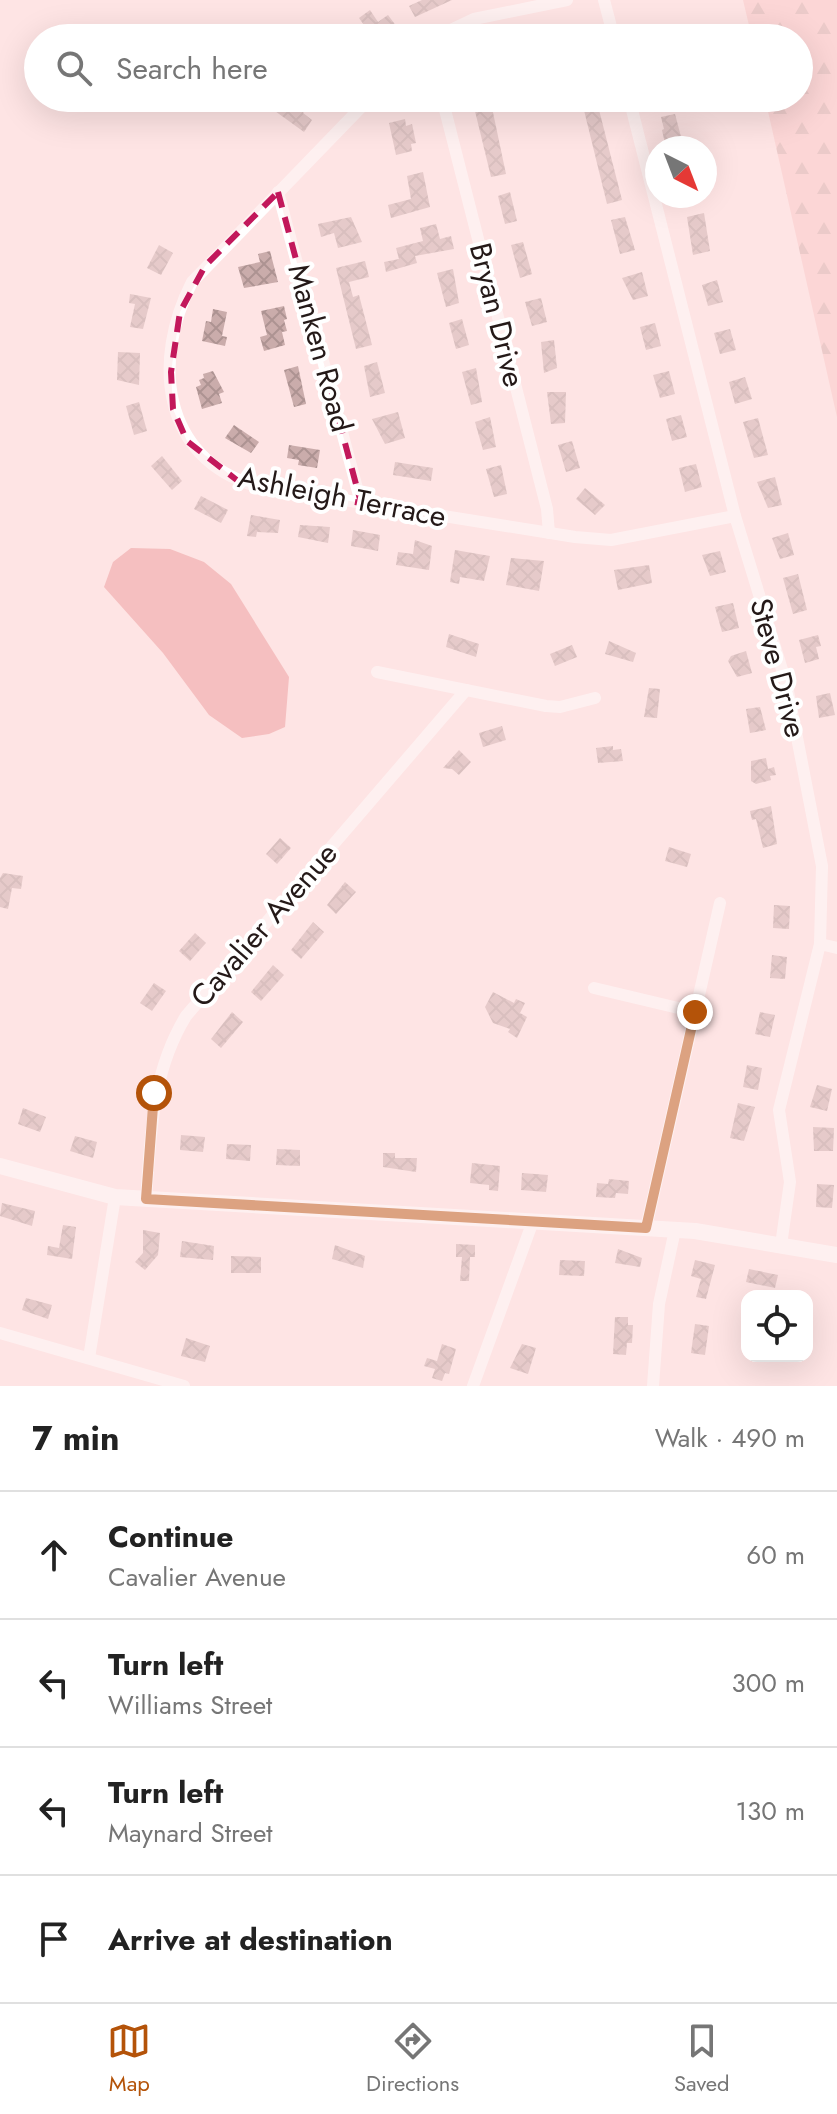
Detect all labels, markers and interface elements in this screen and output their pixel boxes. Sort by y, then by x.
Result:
search box [24,24,813,112]
icon: search [52,46,96,90]
text: Search here [116,47,268,90]
north arrow [645,136,717,208]
street label: Bryan Drive [459,238,536,391]
street label: Manken Road [277,259,364,437]
street label: Ashleigh Terrace [235,455,450,538]
street label: Steve Drive [739,593,818,742]
street label: Cavalier Avenue [180,833,347,1016]
route end [677,994,713,1030]
route start [136,1075,172,1111]
map controls [741,1290,813,1362]
button: locate [741,1290,813,1362]
text: 7 min [32,1414,120,1463]
text: Walk · 490 m [655,1419,805,1457]
text: Continue [108,1515,234,1558]
icon: ahead [32,1533,76,1577]
text: 60 m [746,1536,805,1574]
text: Cavalier Avenue [108,1558,286,1596]
text: Turn left [108,1643,223,1686]
icon: left [32,1661,76,1705]
text: 300 m [732,1664,805,1702]
text: Williams Street [108,1686,272,1724]
text: Turn left [108,1771,223,1814]
icon: left [32,1789,76,1833]
text: 130 m [735,1792,805,1830]
text: Maynard Street [108,1814,273,1852]
icon: arrive [32,1917,76,1961]
text: Arrive at destination [108,1918,393,1961]
tab: Map [107,2019,151,2099]
tab: Directions [366,2019,459,2099]
tab: Saved [674,2019,730,2099]

